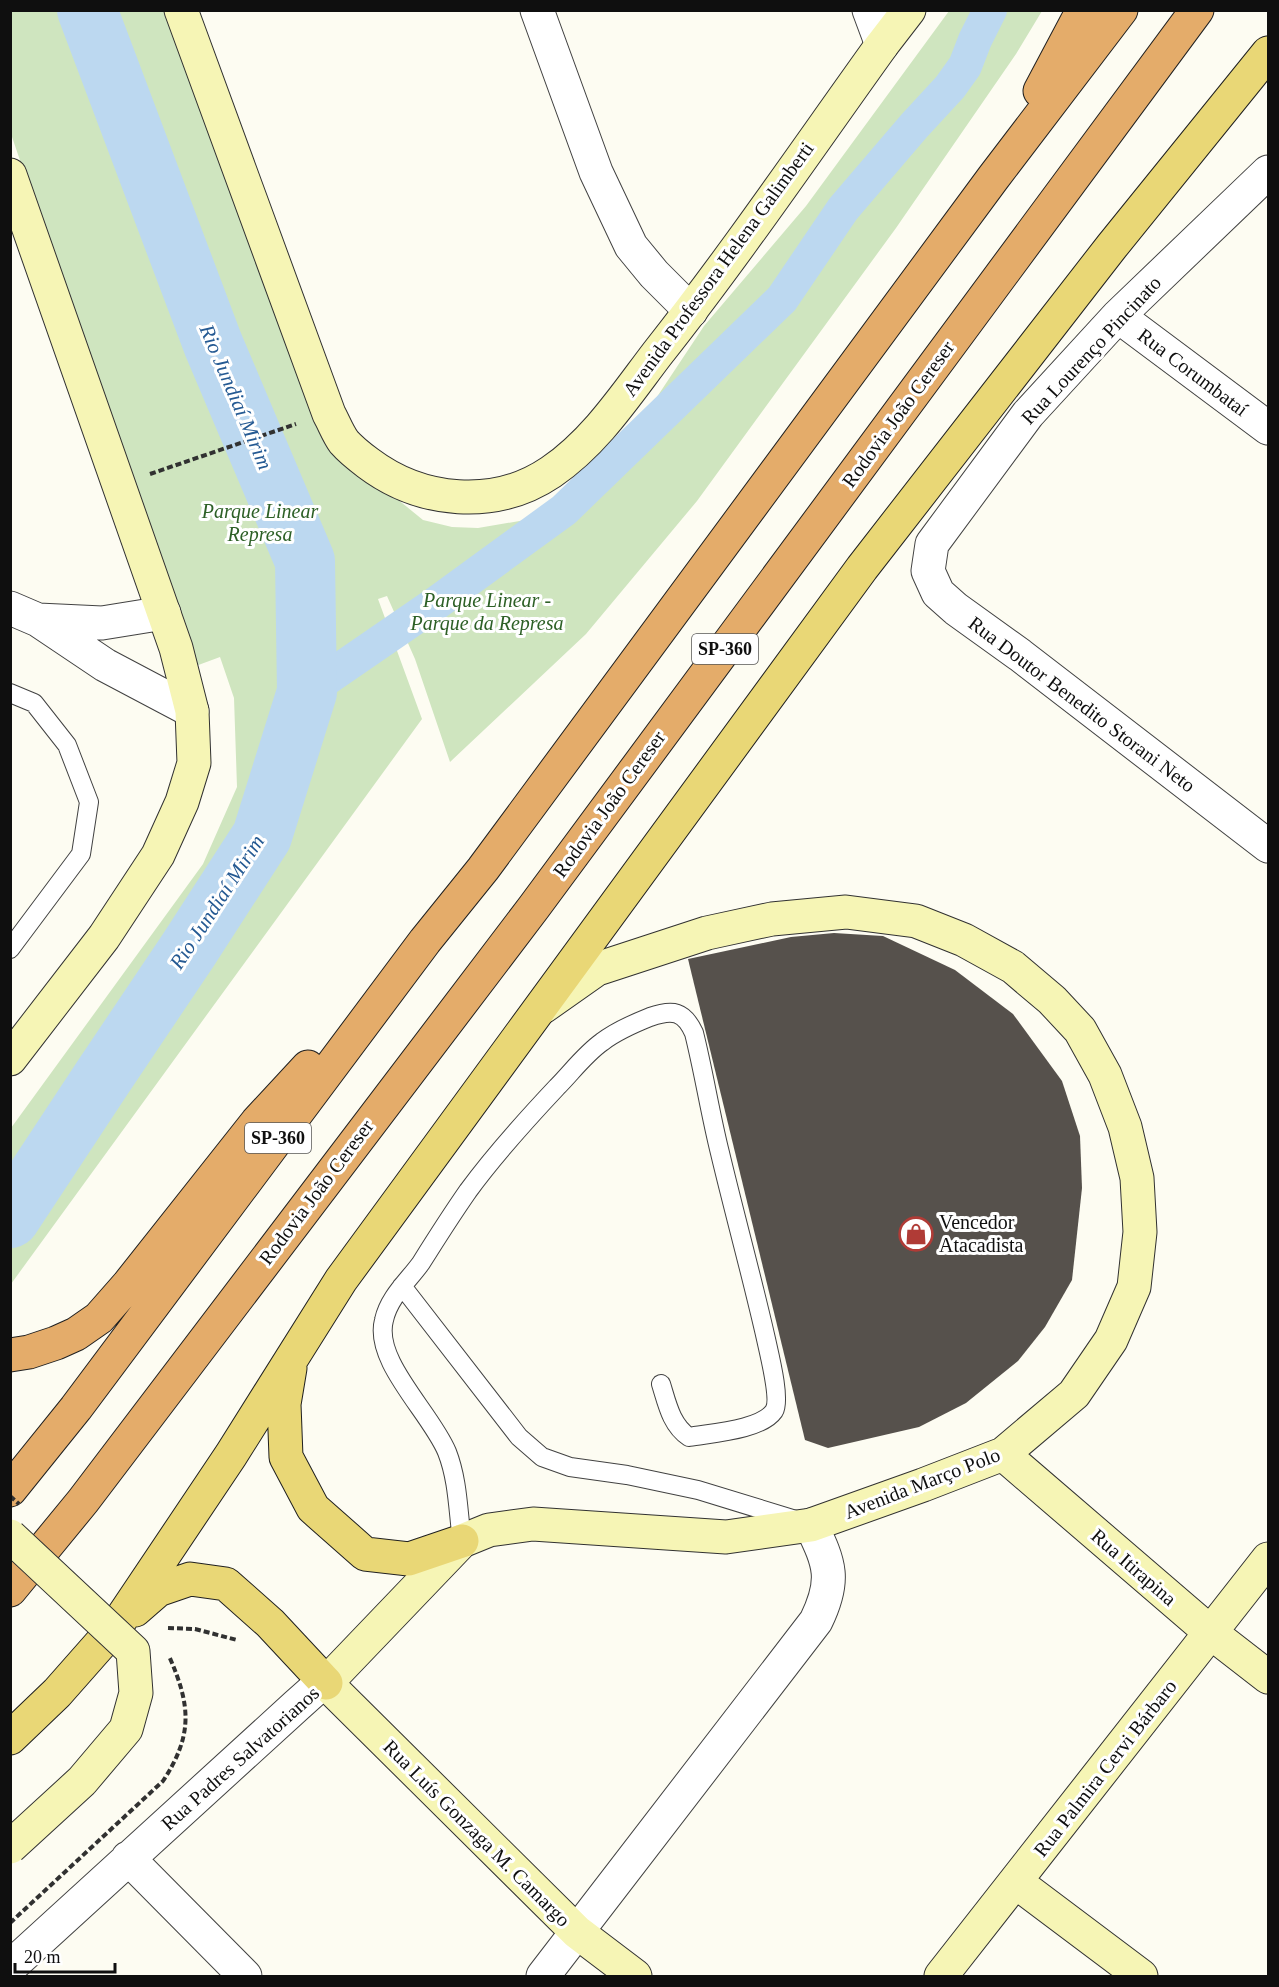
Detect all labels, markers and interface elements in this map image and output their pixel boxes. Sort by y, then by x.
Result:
street label: Avenida Professora Helena Galimberti [618,137,818,400]
street label: Rua Lourenço Pincinato [1017,271,1166,429]
water label: Rio Jundiaí Mirim [194,320,277,473]
street label: Rua Corumbataí [1134,324,1253,421]
street label: Rodovia João Cereser [838,336,959,491]
park label: Parque Linear Represa [201,500,318,546]
park label: Parque Linear - Parque da Represa [410,589,563,635]
street label: Rua Doutor Benedito Storani Neto [964,612,1200,796]
road number: SP-360 [692,634,758,664]
street label: Rodovia João Cereser [549,726,670,881]
water label: Rio Jundiaí Mirim [164,830,269,974]
street label: Rodovia João Cereser [254,1115,378,1269]
road number: SP-360 [245,1123,311,1153]
place label: Vencedor Atacadista [939,1211,1024,1256]
shop icon: Vencedor Atacadista [898,1216,934,1252]
street label: Avenida Março Polo [841,1443,1003,1524]
street label: Rua Itirapina [1087,1524,1181,1611]
street label: Rua Palmira Cervi Bárbaro [1029,1675,1181,1861]
street label: Rua Padres Salvatorianos [157,1681,323,1835]
street label: Rua Luís Gonzaga M. Camargo [379,1735,575,1931]
scale bar [15,1936,116,1974]
text: 20 m [24,1947,61,1967]

